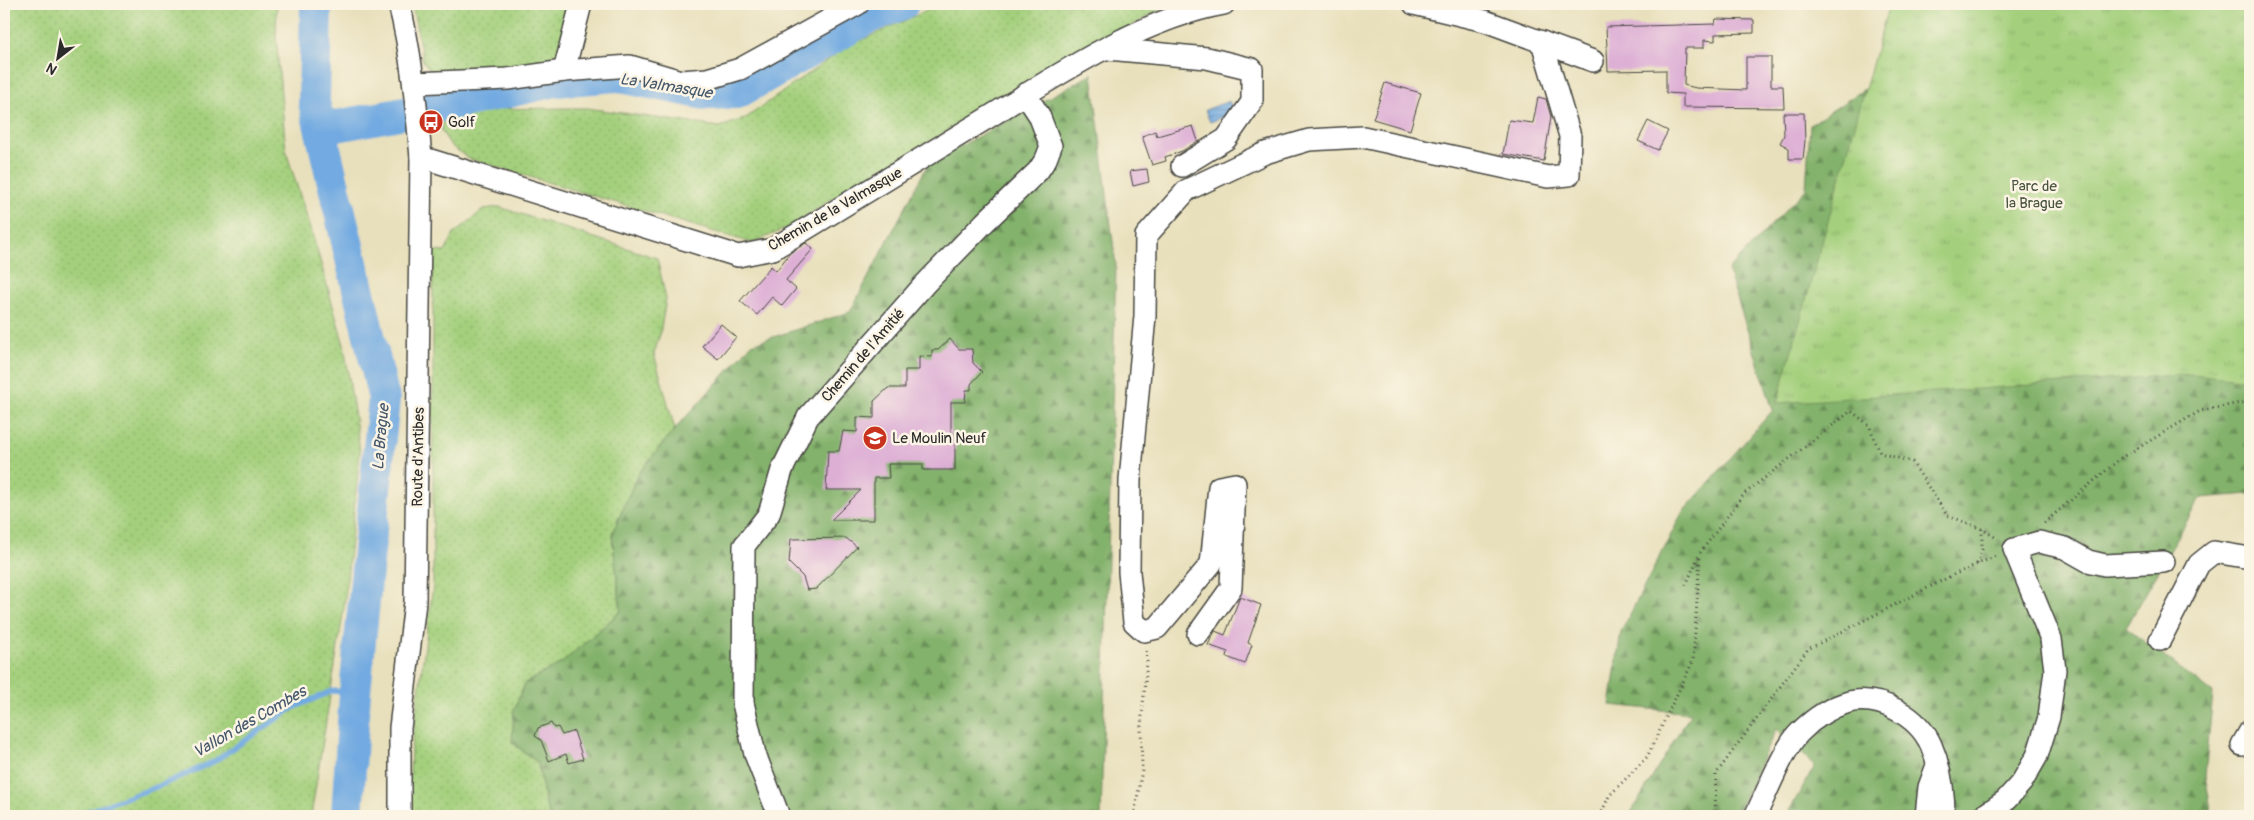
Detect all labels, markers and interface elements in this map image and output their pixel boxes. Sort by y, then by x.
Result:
north arrow [32,32,82,82]
text: N [43,59,60,78]
water label: La Valmasque [618,69,715,103]
bus stop icon: Golf [418,109,444,135]
place label: Golf [448,113,476,132]
street label: Chemin de la Valmasque [765,163,906,256]
park label: Parc de la Brague [2005,177,2063,213]
street label: Chemin de l'Amitié [818,305,909,406]
water label: La Brague [368,401,394,471]
street label: Route d'Antibes [408,407,429,507]
school or university icon: Le Moulin Neuf [862,425,888,451]
place label: Le Moulin Neuf [892,429,987,448]
water label: Vallon des Combes [189,680,311,762]

